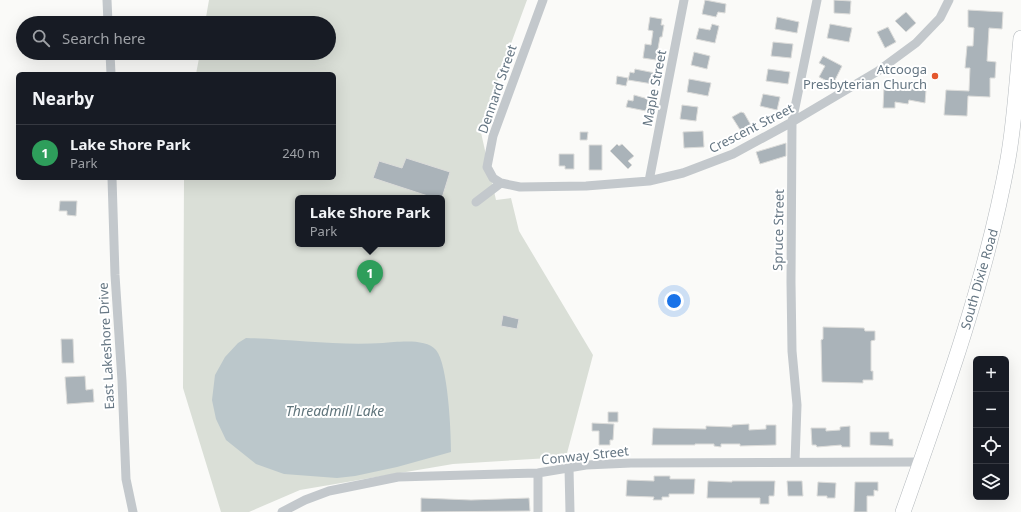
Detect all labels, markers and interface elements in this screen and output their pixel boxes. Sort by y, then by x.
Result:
search box [16,16,336,60]
icon: search [30,27,52,49]
text: Search here [62,28,145,48]
street label: Dennard Street [473,42,521,136]
street label: Maple Street [638,48,670,128]
place label: Atcooga Presbyterian Church [803,60,927,93]
marker: Atcooga Presbyterian Church [930,71,940,81]
text: Nearby [32,87,94,110]
street label: Crescent Street [706,99,797,157]
text: Lake Shore Park [70,134,190,154]
text: 1 [41,144,49,162]
text: 240 m [282,144,320,162]
text: Park [70,154,97,172]
street label: Spruce Street [768,189,788,271]
popup [295,195,445,247]
text: Lake Shore Park [310,202,430,222]
text: Park [310,222,337,240]
street label: South Dixie Road [956,226,1002,332]
pin: 1 [357,260,383,293]
street label: East Lakeshore Drive [94,282,118,410]
your location [664,291,684,311]
map controls [973,356,1009,500]
button: + [973,356,1009,392]
button: − [973,392,1009,428]
water label: Threadmill Lake [286,401,384,420]
button: locate [973,428,1009,464]
street label: Conway Street [540,441,630,469]
button: layers [973,464,1009,500]

